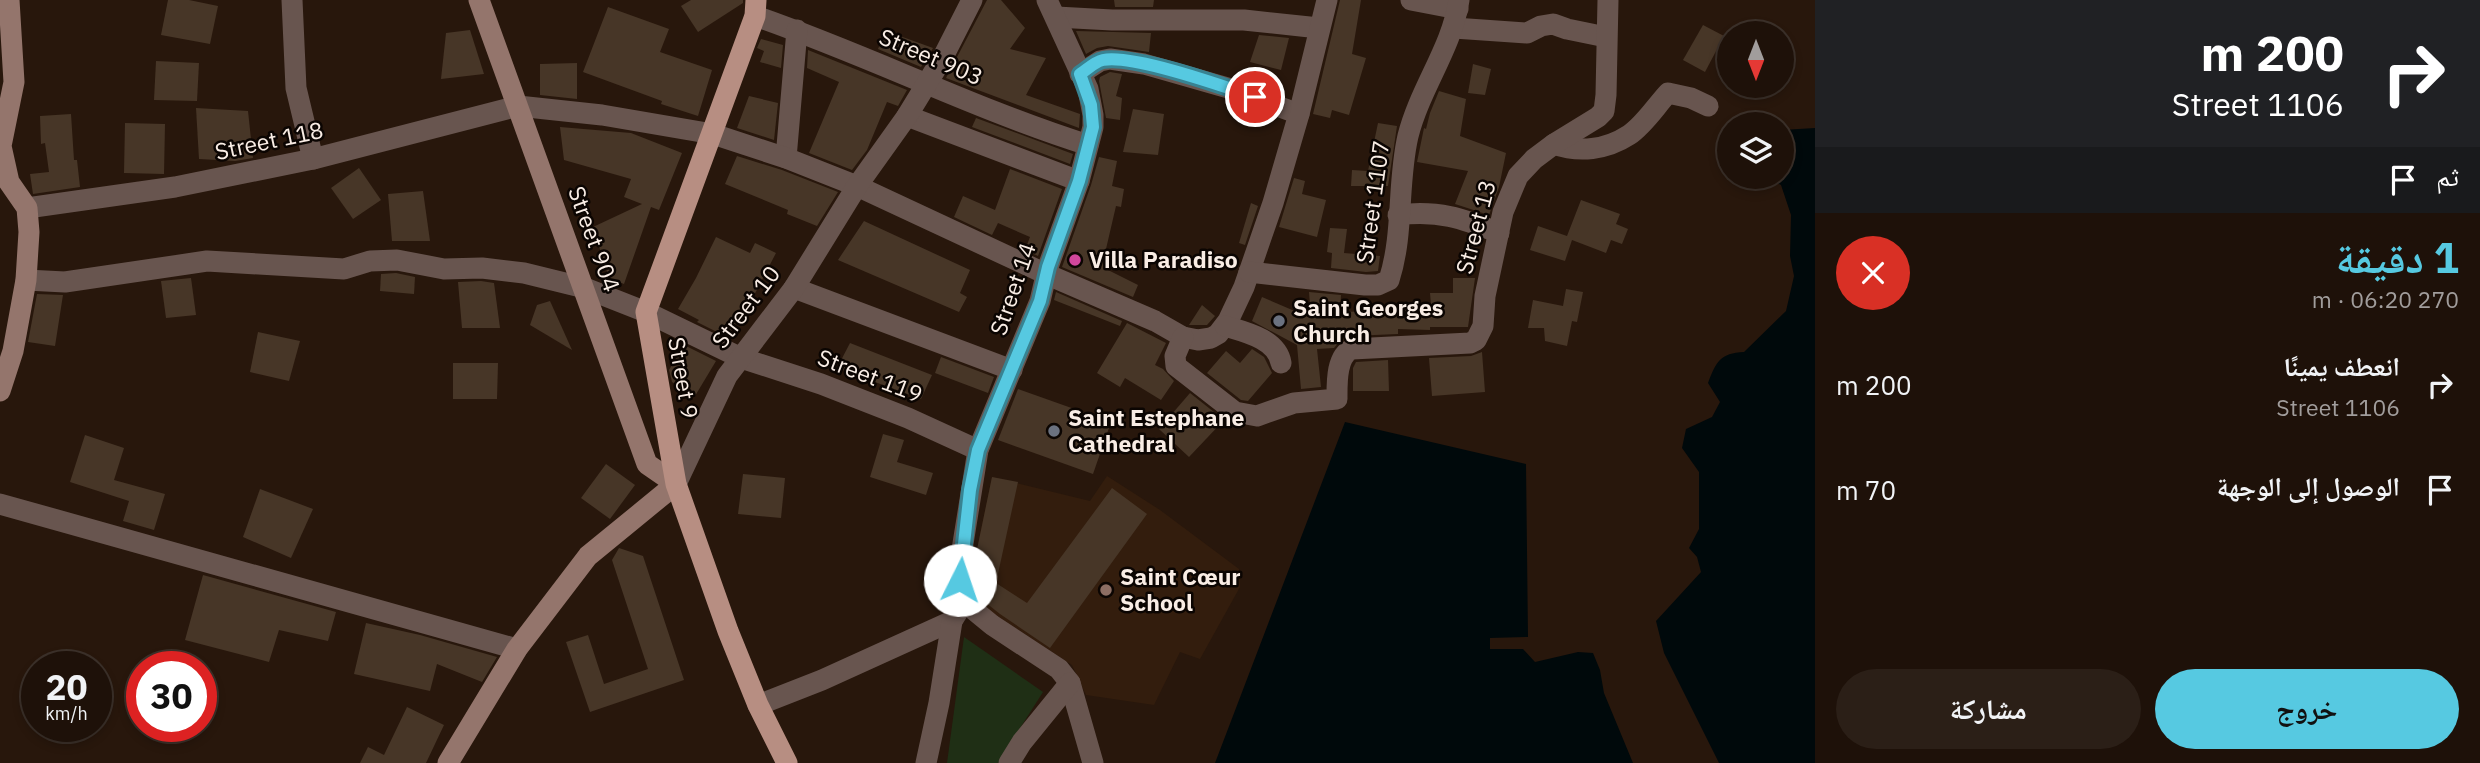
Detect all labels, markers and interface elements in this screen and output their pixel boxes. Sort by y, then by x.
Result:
street label: Street 903 [875,21,988,91]
north arrow [1717,21,1794,98]
map controls [1717,21,1794,189]
text: 200 m [2200,21,2344,84]
icon: right [2368,28,2459,119]
pin [1225,67,1285,127]
icon: arrive [1236,78,1274,116]
text: Street 1106 [2172,83,2344,125]
button: layers [1717,112,1794,189]
street label: Street 118 [212,114,326,166]
street label: Street 1107 [1349,139,1395,265]
text: ثم [2436,159,2459,193]
icon: arrive [2384,161,2422,199]
street label: Street 13 [1448,176,1502,277]
street label: Street 904 [562,182,628,295]
text: 1 دقيقة [2336,230,2459,285]
button: close [1836,236,1910,310]
street label: Street 14 [982,238,1042,339]
place label: Villa Paradiso [1089,244,1238,274]
marker: Villa Paradiso [1067,252,1083,268]
street label: Street 10 [704,259,786,354]
text: 270 m · 06:20 [2312,284,2459,314]
place label: Saint Georges Church [1293,292,1443,348]
marker: Saint Georges Church [1271,313,1287,329]
street label: Street 9 [662,335,706,421]
street label: Street 119 [814,341,927,409]
text: انعطف يمينًا [2284,349,2400,383]
icon: right [2421,366,2459,404]
text: 200 m [1836,368,1912,402]
text: Street 1106 [2276,392,2400,422]
place label: Saint Estephane Cathedral [1068,402,1244,458]
marker: Saint Estephane Cathedral [1046,423,1062,439]
text: الوصول إلى الوجهة [2217,469,2400,503]
icon: arrive [2421,471,2459,509]
text: 70 m [1836,473,1896,507]
position arrow [923,543,997,617]
place label: Saint Cœur School [1120,561,1241,617]
marker: Saint Cœur School [1098,582,1114,598]
speed limit sign: 30 [126,651,217,742]
text: 20 [45,664,88,710]
button: مشاركة [1836,669,2141,749]
button: خروج [2155,669,2459,749]
text: km/h [45,702,88,725]

